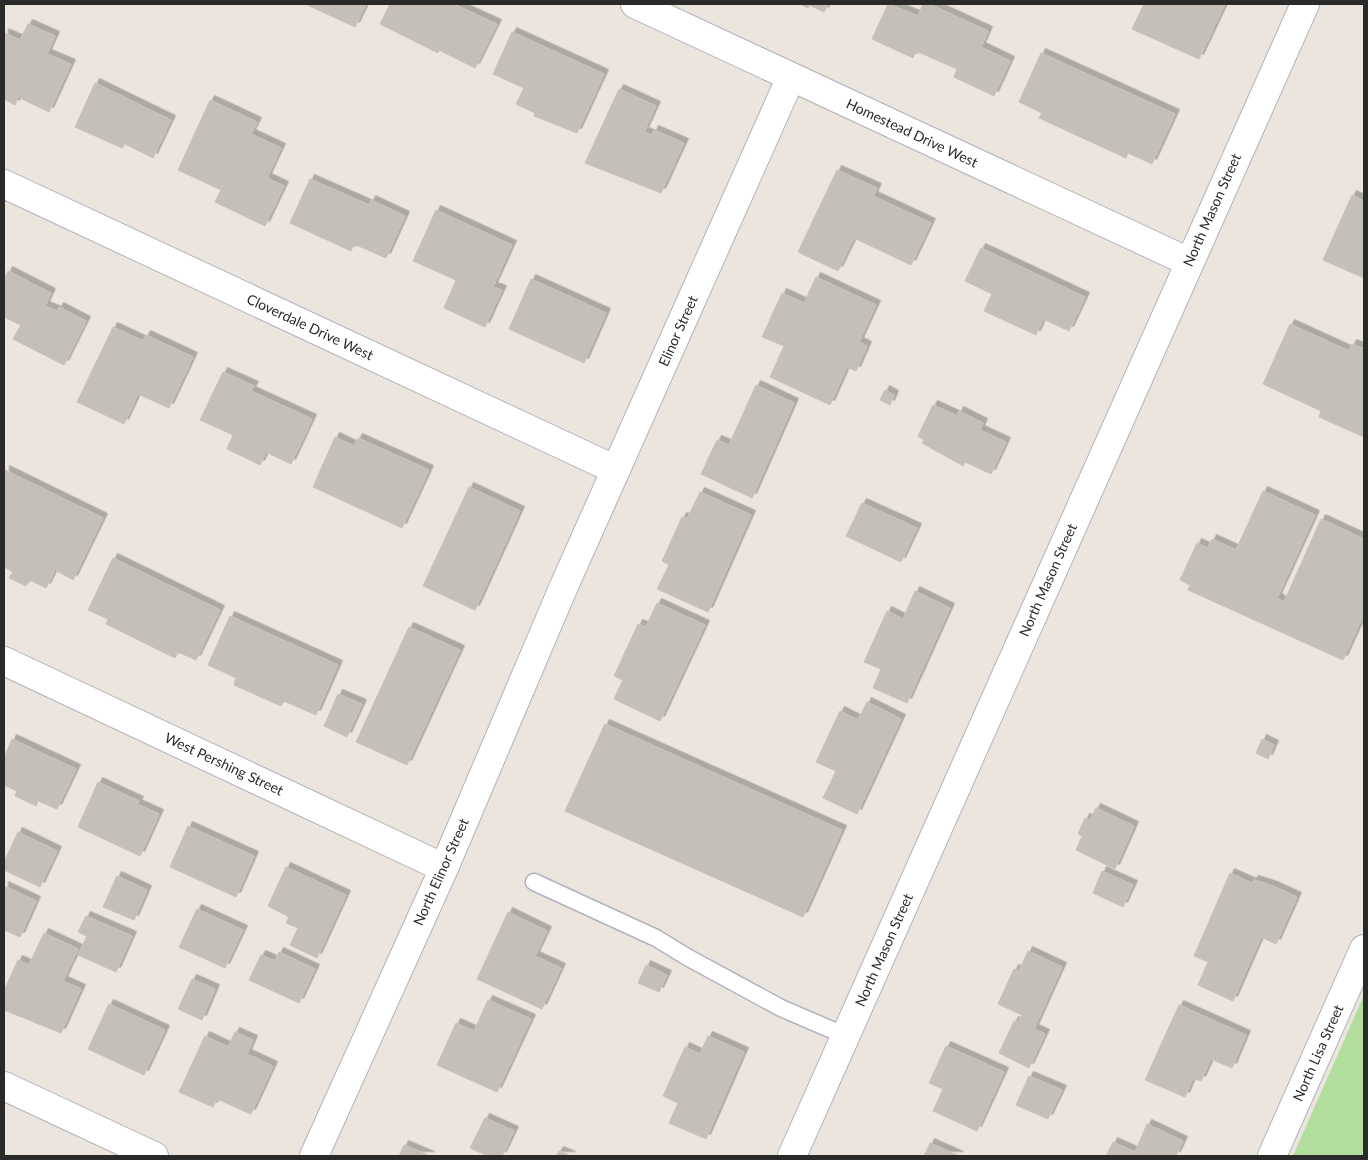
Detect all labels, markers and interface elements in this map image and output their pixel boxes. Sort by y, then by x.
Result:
street label: Homestead Drive West [844,95,981,170]
street label: North Mason Street [1179,151,1244,269]
street label: Cloverdale Drive West [244,290,376,363]
street label: Elinor Street [654,293,701,369]
street label: North Mason Street [1015,521,1080,639]
street label: West Pershing Street [162,729,286,799]
street label: North Elinor Street [409,816,472,928]
street label: North Mason Street [851,891,916,1009]
street label: North Lisa Street [1289,1002,1346,1104]

